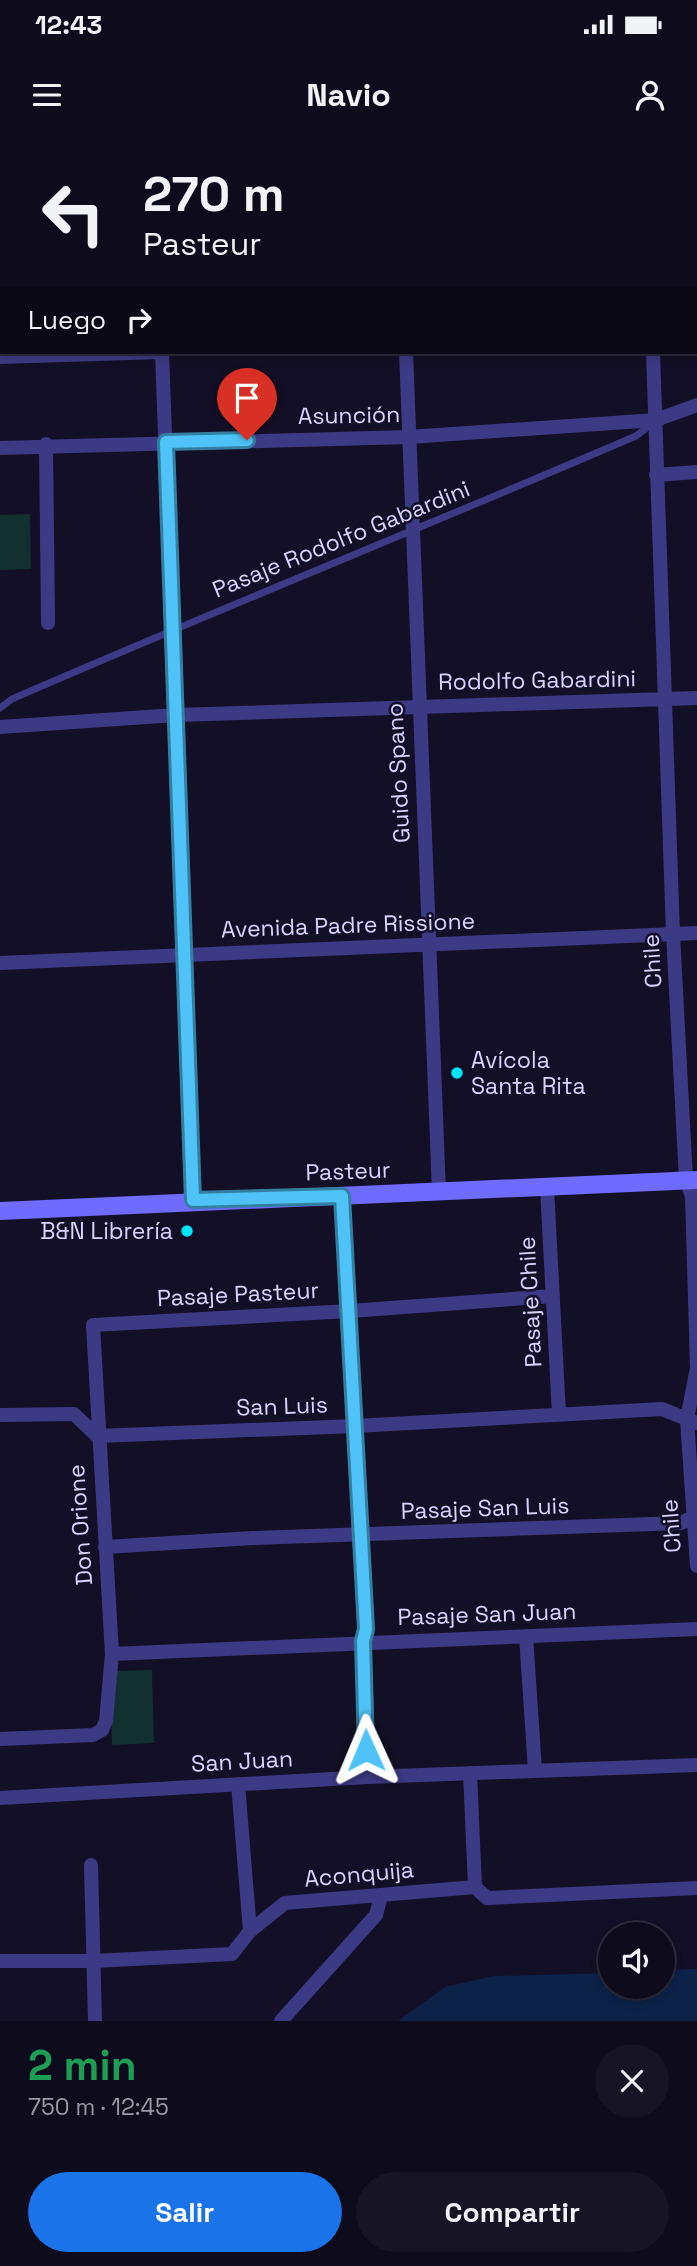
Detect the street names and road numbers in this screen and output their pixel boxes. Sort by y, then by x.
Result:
street label: Asunción [297,399,401,431]
street label: Pasaje Rodolfo Gabardini [208,474,474,604]
street label: Rodolfo Gabardini [438,663,636,697]
street label: Guido Spano [379,702,417,844]
street label: Avenida Padre Rissione [220,906,476,944]
street label: Chile [636,933,668,989]
street label: Pasteur [305,1155,391,1187]
street label: Pasaje Chile [512,1236,548,1368]
street label: Pasaje Pasteur [156,1275,320,1313]
street label: San Luis [236,1389,328,1423]
street label: Don Orione [61,1464,99,1586]
street label: Pasaje San Luis [400,1490,570,1526]
street label: Chile [654,1498,688,1554]
street label: Pasaje San Juan [397,1596,577,1632]
street label: San Juan [190,1743,294,1779]
street label: Aconquija [303,1854,415,1894]

